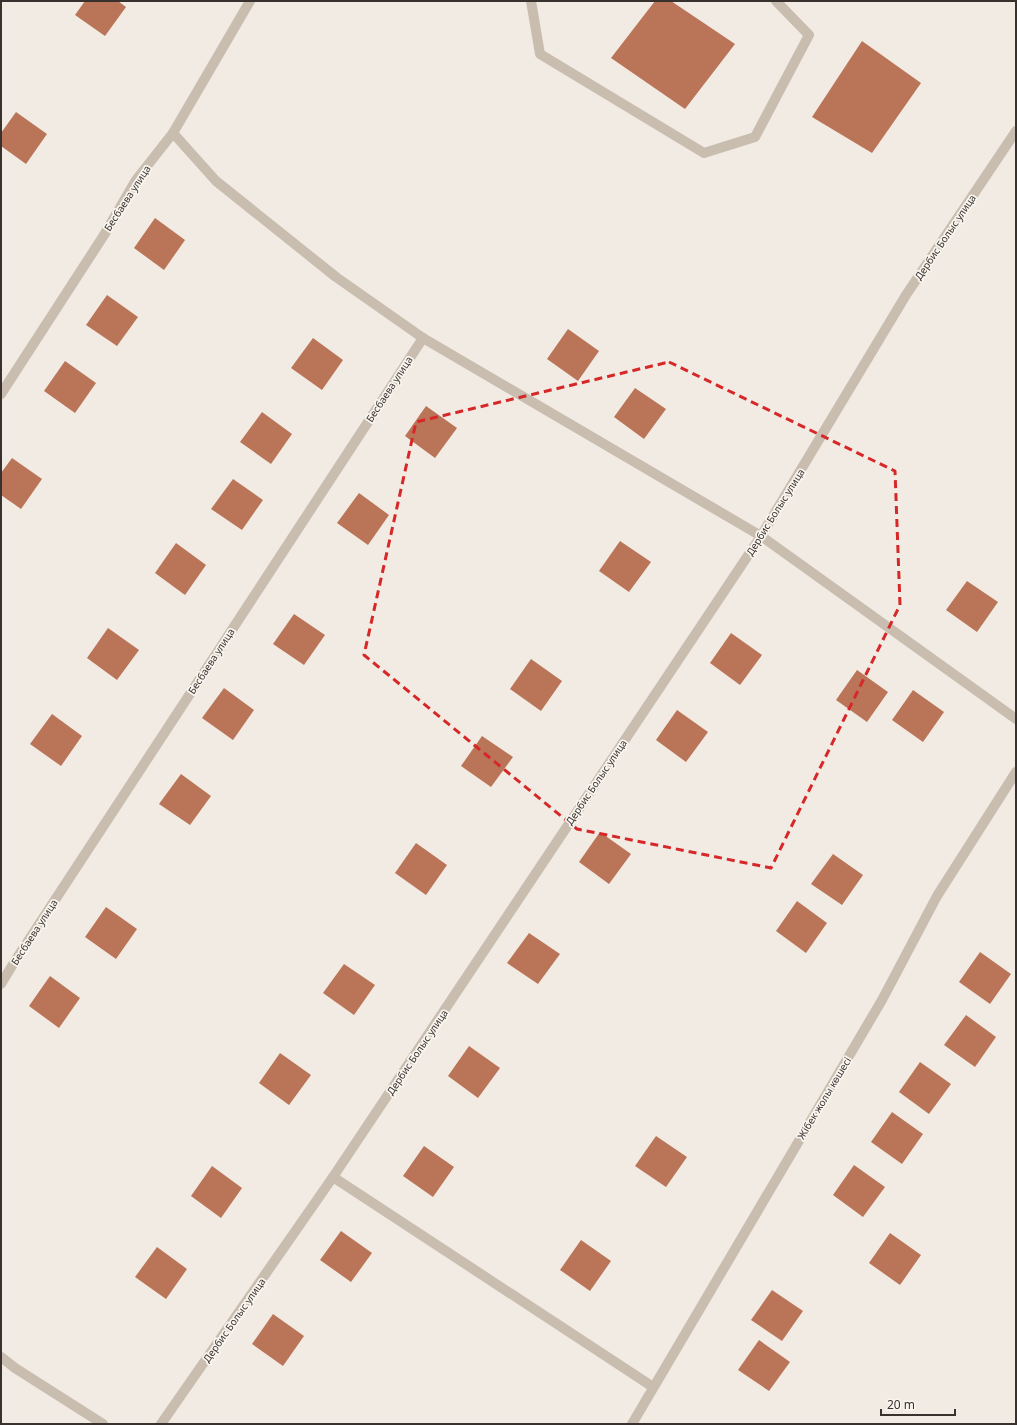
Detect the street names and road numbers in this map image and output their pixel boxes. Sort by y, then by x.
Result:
street label: Бесбаева улица [100,162,154,234]
street label: Дербис Болыс улица [911,192,979,282]
street label: Бесбаева улица [362,353,416,425]
street label: Дербис Болыс улица [743,466,807,558]
street label: Бесбаева улица [184,625,238,697]
street label: Дербис Болыс улица [562,737,630,827]
street label: Бесбаева улица [7,896,61,968]
street label: Дербис Болыс улица [383,1007,451,1097]
street label: Жібек жолы көшесі [794,1054,854,1142]
street label: Дербис Болыс улица [200,1275,268,1365]

